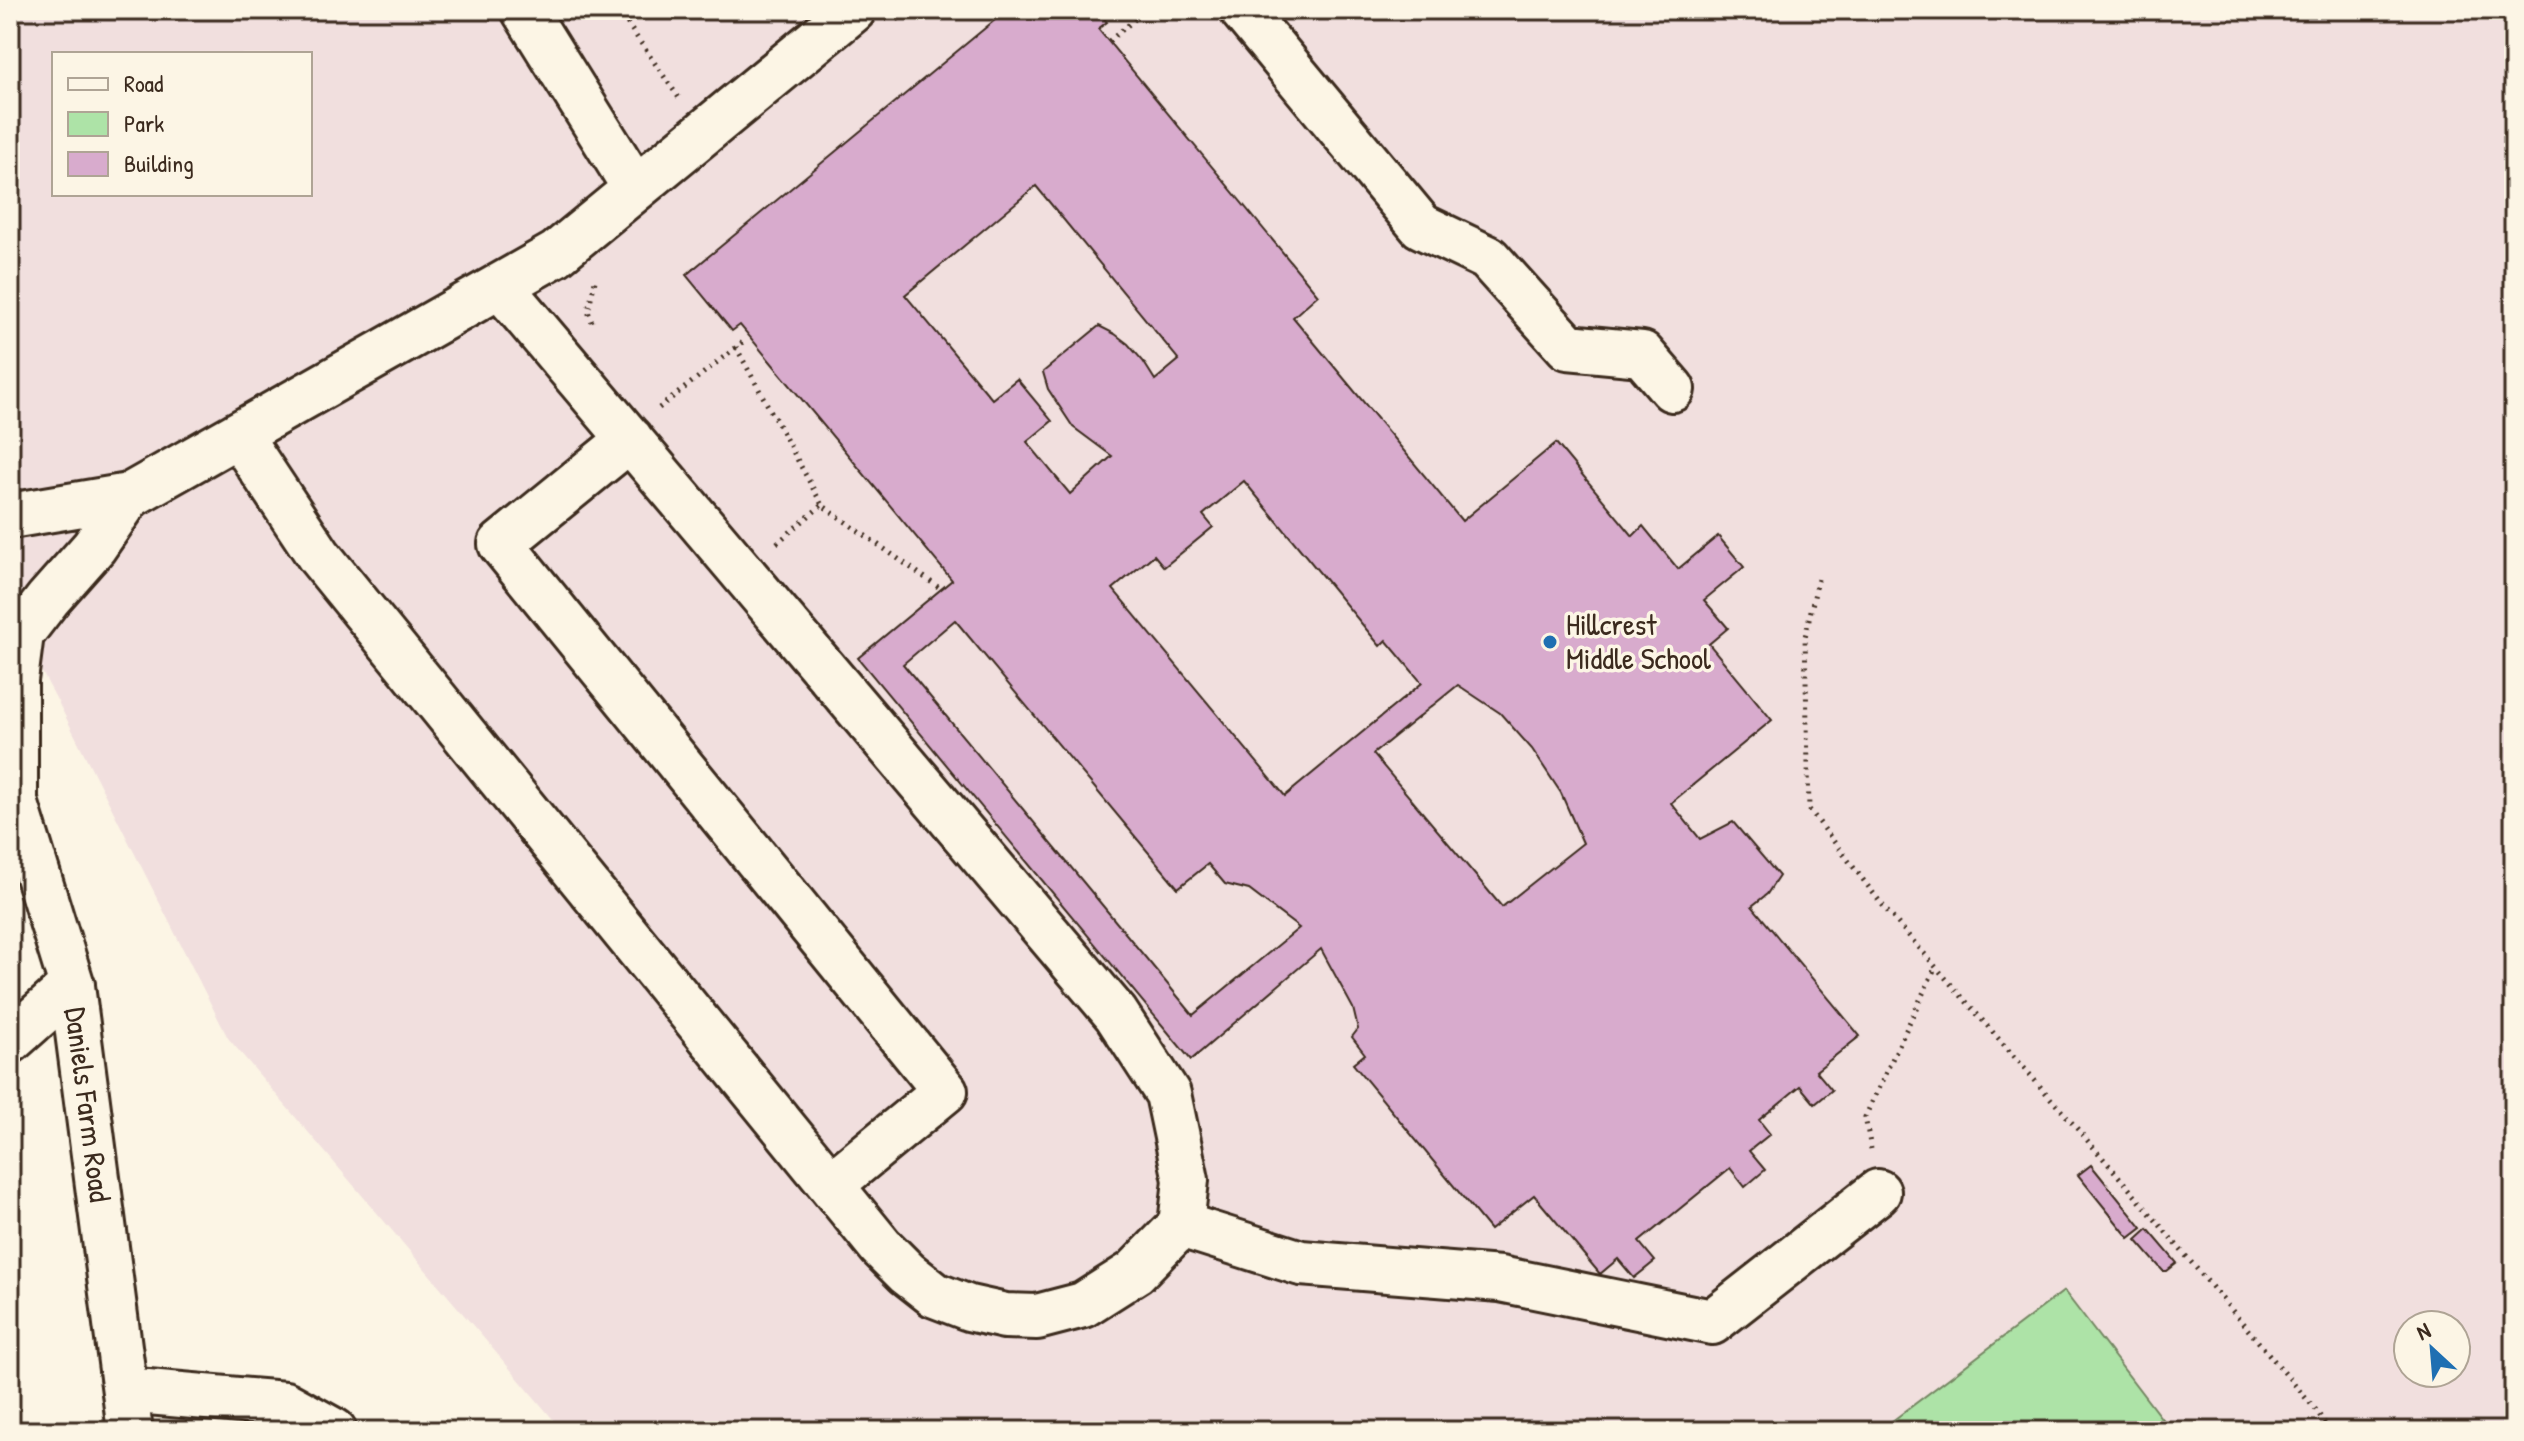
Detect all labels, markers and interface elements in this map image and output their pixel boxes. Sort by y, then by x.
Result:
legend [52,52,312,196]
text: Road [124,67,163,99]
text: Park [124,107,164,139]
text: Building [124,147,194,179]
place label: Hillcrest Middle School [1566,604,1711,678]
marker: Hillcrest Middle School [1541,633,1559,651]
street label: Daniels Farm Road [56,1005,121,1204]
north arrow [2392,1309,2472,1389]
text: N [2411,1315,2435,1347]

